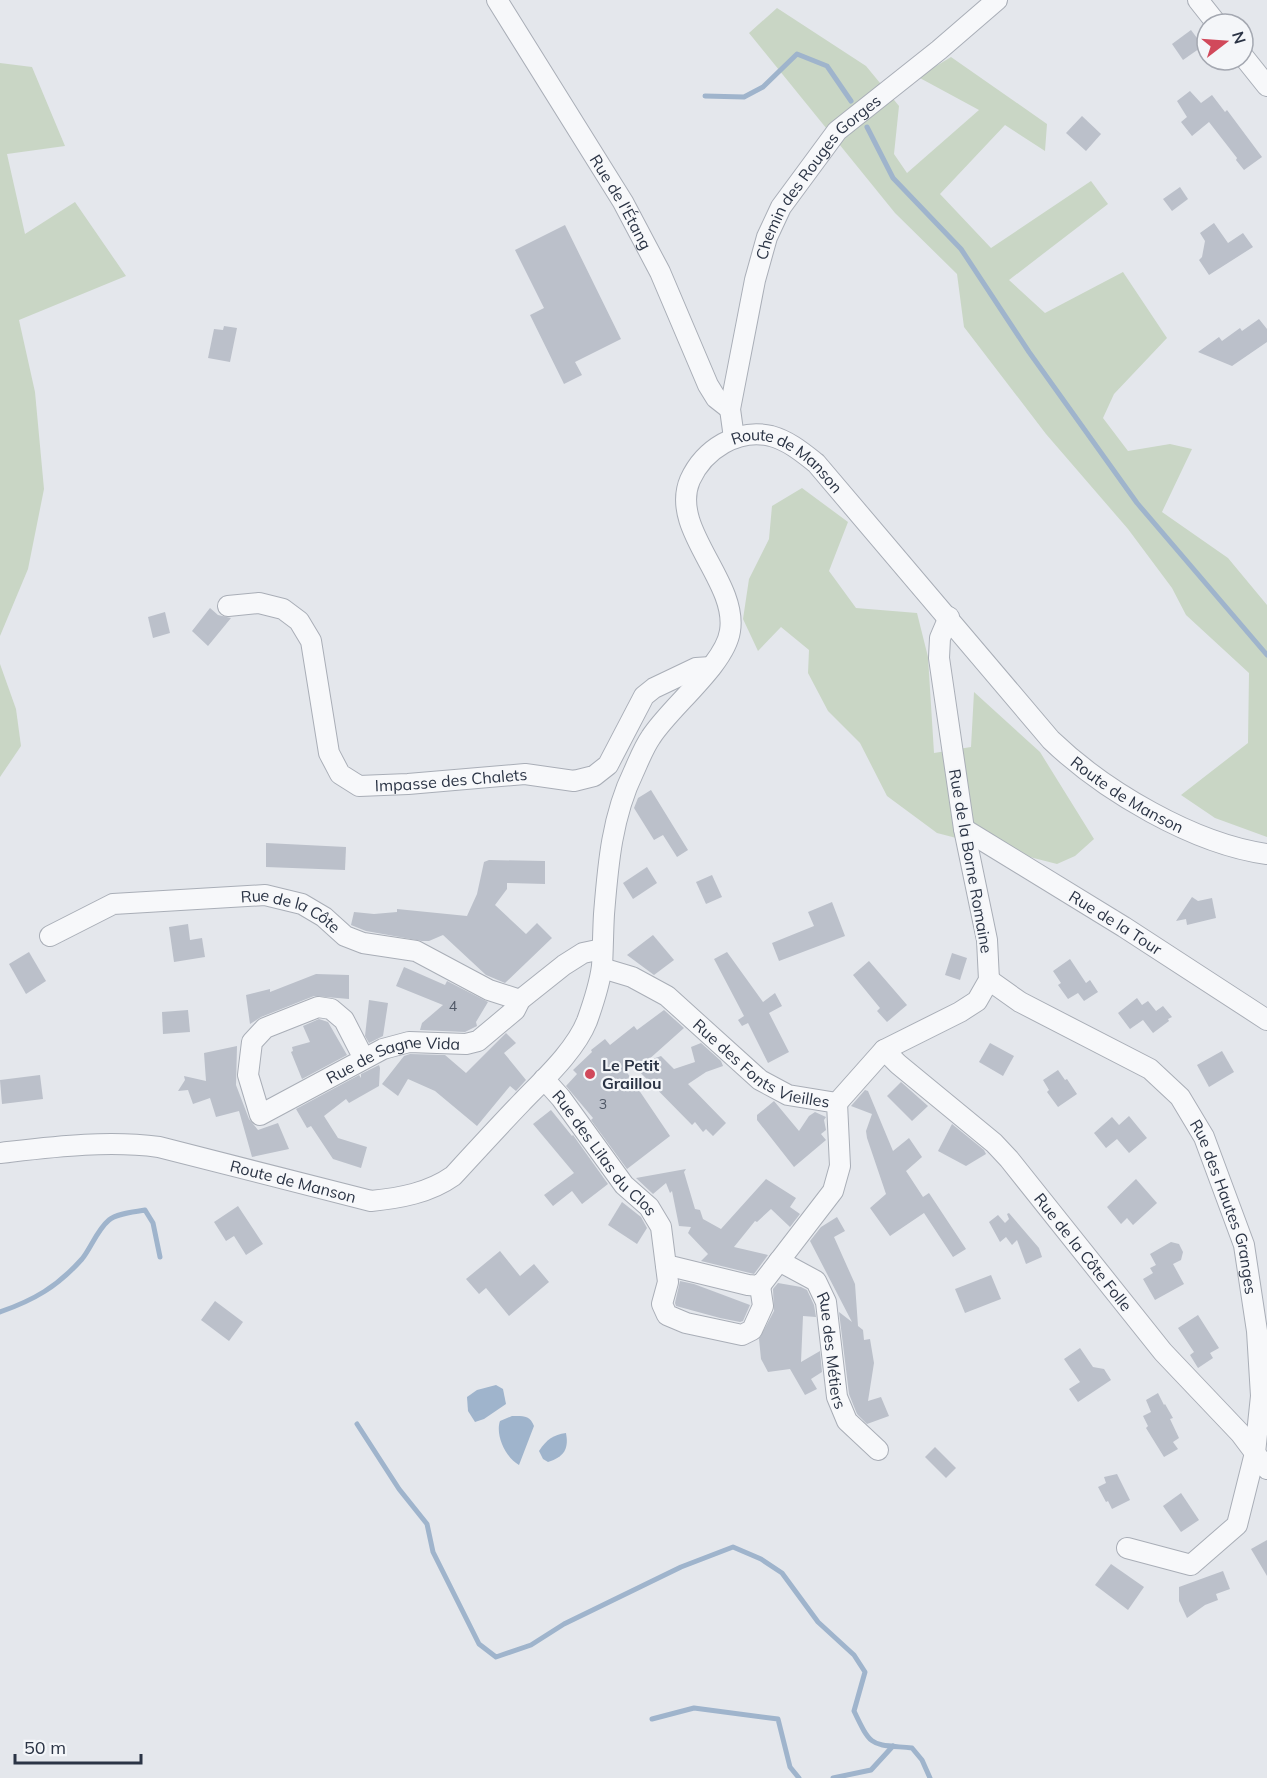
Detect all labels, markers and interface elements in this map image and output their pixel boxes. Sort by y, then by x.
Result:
north arrow [1195,12,1255,72]
text: N [1228,29,1251,46]
street label: Chemin des Rouges Gorges [751,90,885,262]
street label: Rue de l'Étang [586,151,656,253]
street label: Route de Manson [728,424,847,497]
street label: Route de Manson [1067,752,1187,837]
street label: Impasse des Chalets [374,764,528,795]
street label: Rue de la Borne Romaine [945,767,997,955]
street label: Rue de la Côte [240,884,345,937]
street label: Rue de la Tour [1065,886,1166,959]
house number: 4 [449,997,458,1015]
street label: Rue des Fonts Vieilles [689,1014,831,1112]
street label: Rue de Sagne Vida [322,1031,460,1088]
place label: Le Petit Graillou [602,1055,662,1093]
marker: Le Petit Graillou [583,1067,597,1081]
street label: Rue des Lilas du Clos [548,1086,662,1219]
house number: 3 [599,1095,607,1113]
street label: Rue des Hautes Granges [1186,1116,1261,1296]
street label: Route de Manson [228,1156,358,1207]
street label: Rue de la Côte Folle [1030,1189,1136,1315]
street label: Rue des Métiers [813,1288,851,1412]
scale bar [15,1727,141,1765]
text: 50 m [24,1736,66,1759]

